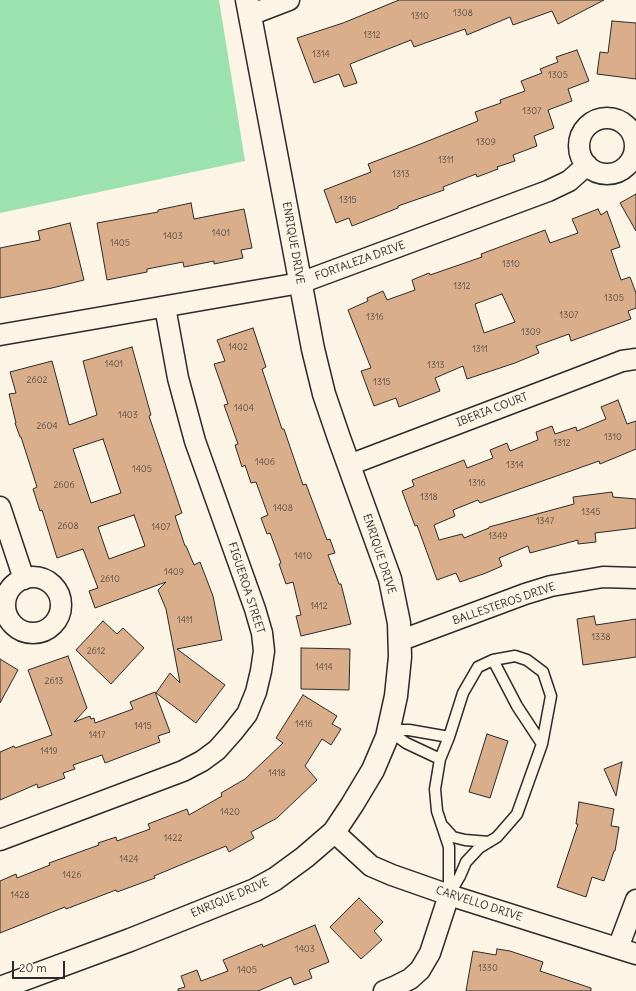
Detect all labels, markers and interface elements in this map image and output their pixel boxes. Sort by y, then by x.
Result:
house number: 1308 [453,8,473,18]
house number: 1310 [411,11,429,21]
house number: 1312 [363,30,381,40]
house number: 1314 [312,49,330,59]
house number: 1305 [548,70,568,80]
house number: 1307 [523,106,541,116]
house number: 1309 [476,137,496,147]
house number: 1311 [438,155,454,165]
house number: 1313 [392,169,410,179]
house number: 1315 [339,195,357,205]
street label: ENRIQUE DRIVE [279,201,307,285]
house number: 1401 [212,228,230,238]
house number: 1403 [163,231,183,241]
house number: 1405 [110,238,130,248]
street label: FORTALEZA DRIVE [313,239,407,283]
house number: 1310 [502,259,520,269]
house number: 1312 [453,281,471,291]
house number: 1305 [604,293,624,303]
house number: 1307 [560,310,578,320]
house number: 1316 [366,312,384,322]
house number: 1309 [521,327,541,337]
house number: 1402 [228,342,248,352]
house number: 1311 [472,344,488,354]
house number: 1401 [105,359,123,369]
house number: 1313 [427,360,445,370]
house number: 2602 [27,375,47,385]
house number: 1315 [373,377,391,387]
street label: IBERIA COURT [454,390,530,430]
house number: 1404 [234,403,254,413]
house number: 1403 [118,410,138,420]
house number: 2604 [36,421,58,431]
house number: 1310 [604,432,622,442]
house number: 1312 [553,438,571,448]
house number: 1406 [255,457,275,467]
house number: 1314 [506,460,524,470]
house number: 1405 [132,464,152,474]
house number: 1316 [468,478,486,488]
house number: 2606 [53,480,75,490]
house number: 1318 [420,492,438,502]
house number: 1408 [273,503,293,513]
house number: 1345 [581,507,601,517]
street label: ENRIQUE DRIVE [360,512,398,596]
house number: 1347 [536,516,554,526]
house number: 2608 [57,521,79,531]
house number: 1407 [152,522,170,532]
house number: 1349 [488,531,508,541]
street label: FIGUEROA STREET [225,541,267,635]
house number: 1410 [294,551,312,561]
house number: 1409 [164,567,184,577]
house number: 2610 [100,574,120,584]
street label: BALLESTEROS DRIVE [451,580,557,628]
house number: 1412 [310,601,328,611]
house number: 1411 [177,615,193,625]
house number: 1338 [592,632,610,642]
house number: 2612 [87,646,105,656]
house number: 1414 [315,662,333,672]
house number: 2613 [45,676,63,686]
house number: 1416 [295,719,313,729]
house number: 1415 [134,721,152,731]
house number: 1417 [89,730,105,740]
house number: 1419 [40,746,58,756]
house number: 1418 [268,768,286,778]
house number: 1420 [220,807,240,817]
house number: 1422 [164,833,182,843]
house number: 1424 [120,854,138,864]
house number: 1426 [63,870,81,880]
street label: ENRIQUE DRIVE [189,876,271,920]
street label: CARVELLO DRIVE [434,884,524,924]
house number: 1428 [11,890,29,900]
house number: 1403 [295,944,315,954]
scale bar [14,953,67,979]
text: 20 m [19,960,47,975]
house number: 1330 [478,963,498,973]
house number: 1405 [237,965,257,975]

